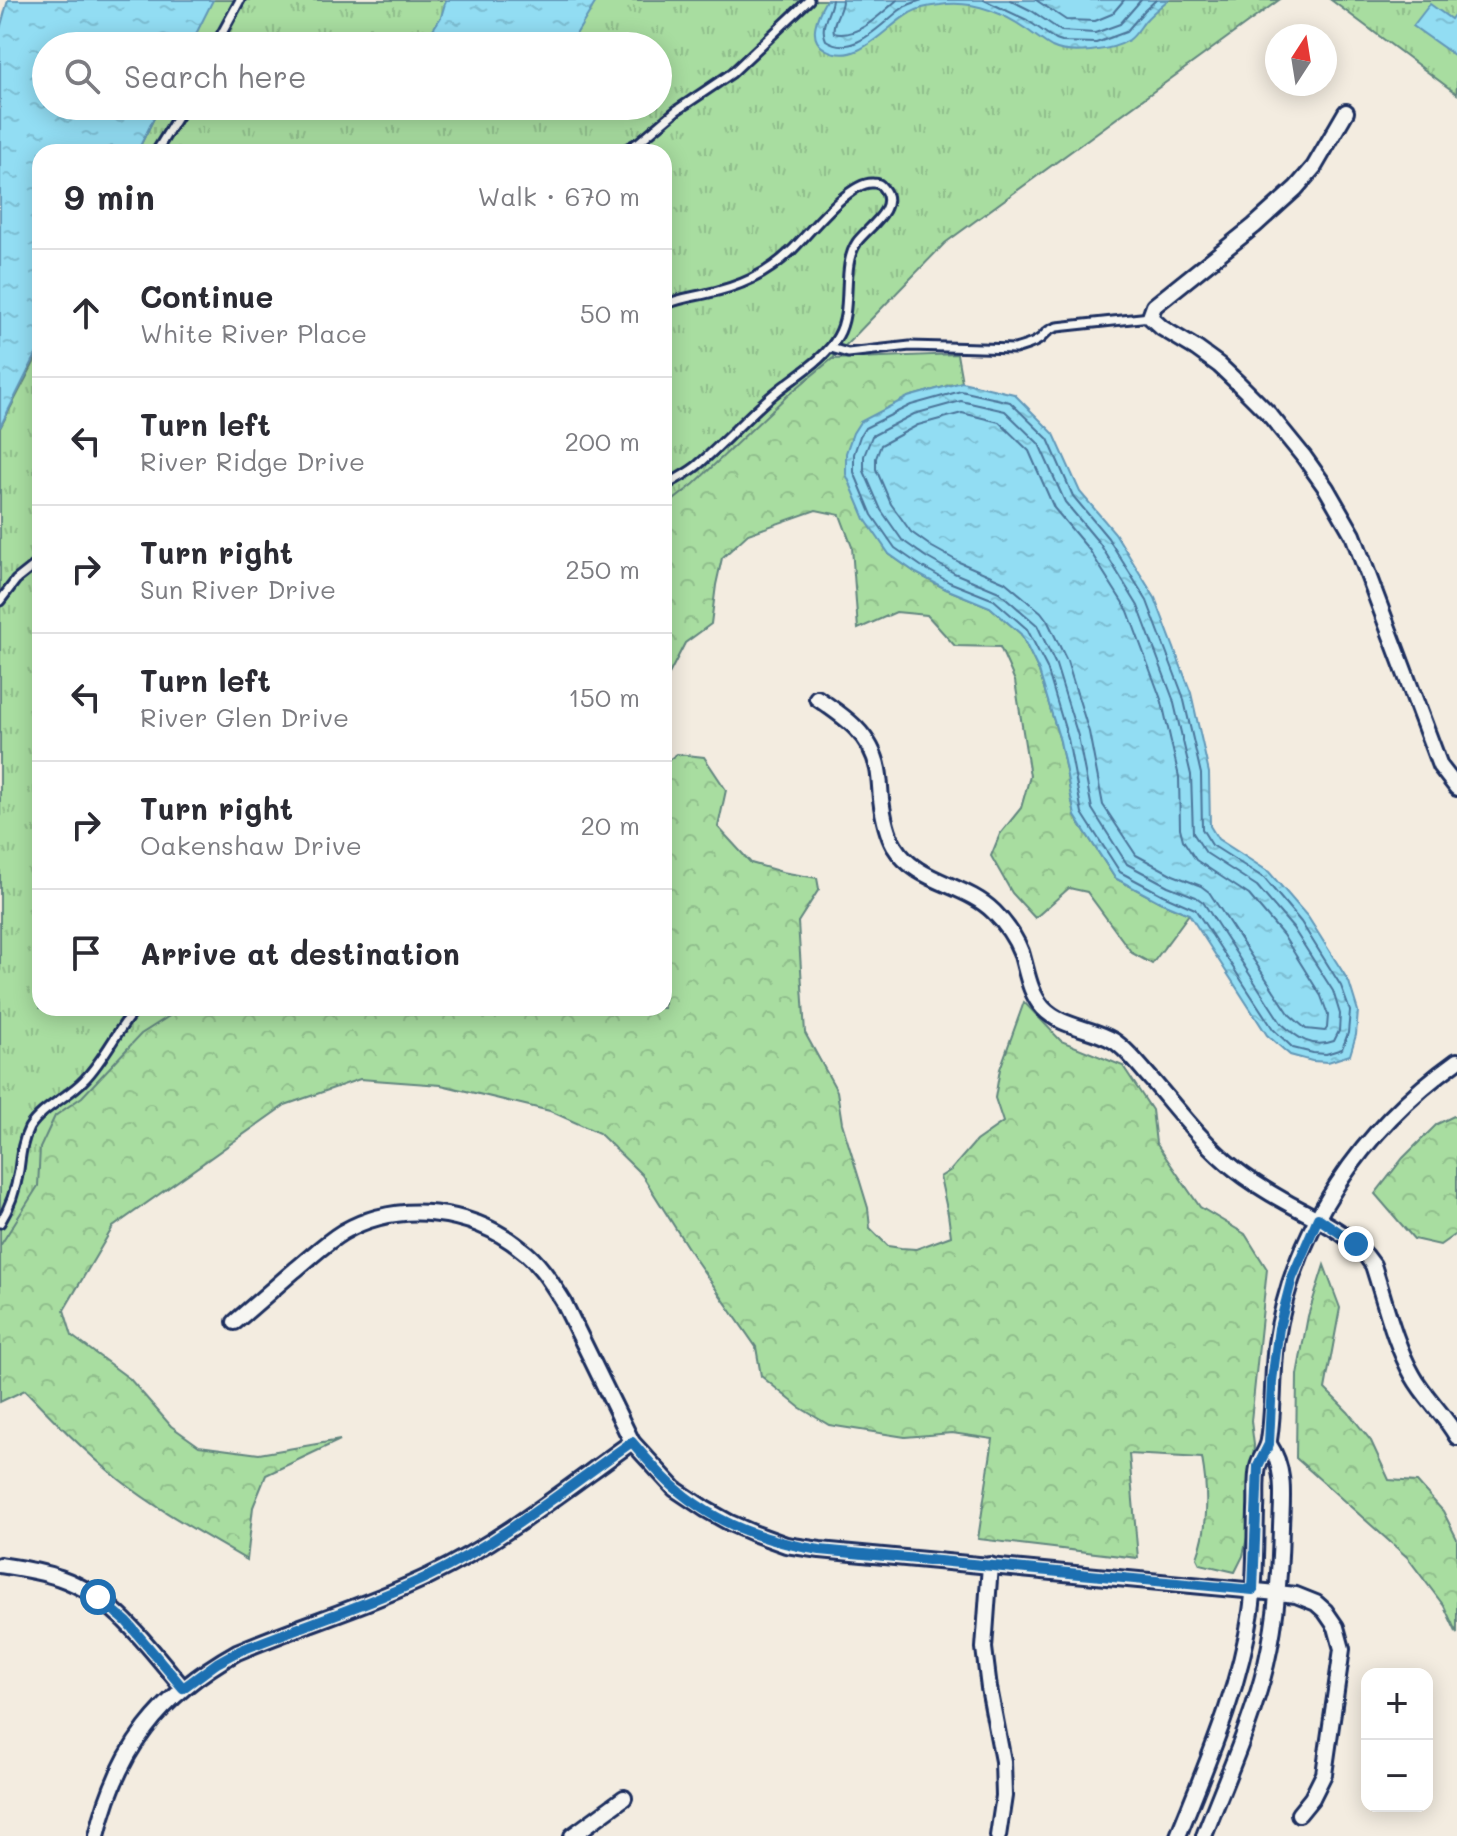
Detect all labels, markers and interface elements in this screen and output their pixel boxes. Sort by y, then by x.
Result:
north arrow [1265,24,1337,96]
search box [32,32,672,120]
icon: search [60,54,104,98]
text: Search here [124,56,307,96]
text: 9 min [64,174,155,219]
text: Walk · 670 m [477,179,640,213]
text: Continue [140,276,273,316]
icon: ahead [64,291,108,335]
text: 50 m [580,296,640,330]
text: White River Place [140,316,367,350]
text: Turn left [140,404,271,444]
icon: left [64,419,108,463]
text: 200 m [564,424,640,458]
text: River Ridge Drive [140,444,365,478]
text: Turn right [140,532,293,572]
icon: right [64,547,108,591]
text: 250 m [565,552,640,586]
text: Sun River Drive [140,572,336,606]
text: Turn left [140,660,271,700]
icon: left [64,675,108,719]
text: 150 m [568,680,640,714]
text: River Glen Drive [140,700,349,734]
text: Turn right [140,788,293,828]
icon: right [64,803,108,847]
text: 20 m [580,808,640,842]
text: Oakenshaw Drive [140,828,362,862]
icon: arrive [64,931,108,975]
text: Arrive at destination [140,933,460,973]
route end [1338,1226,1374,1262]
route start [80,1579,116,1615]
map controls [1361,1668,1433,1812]
button: + [1361,1668,1433,1740]
button: − [1361,1740,1433,1812]

